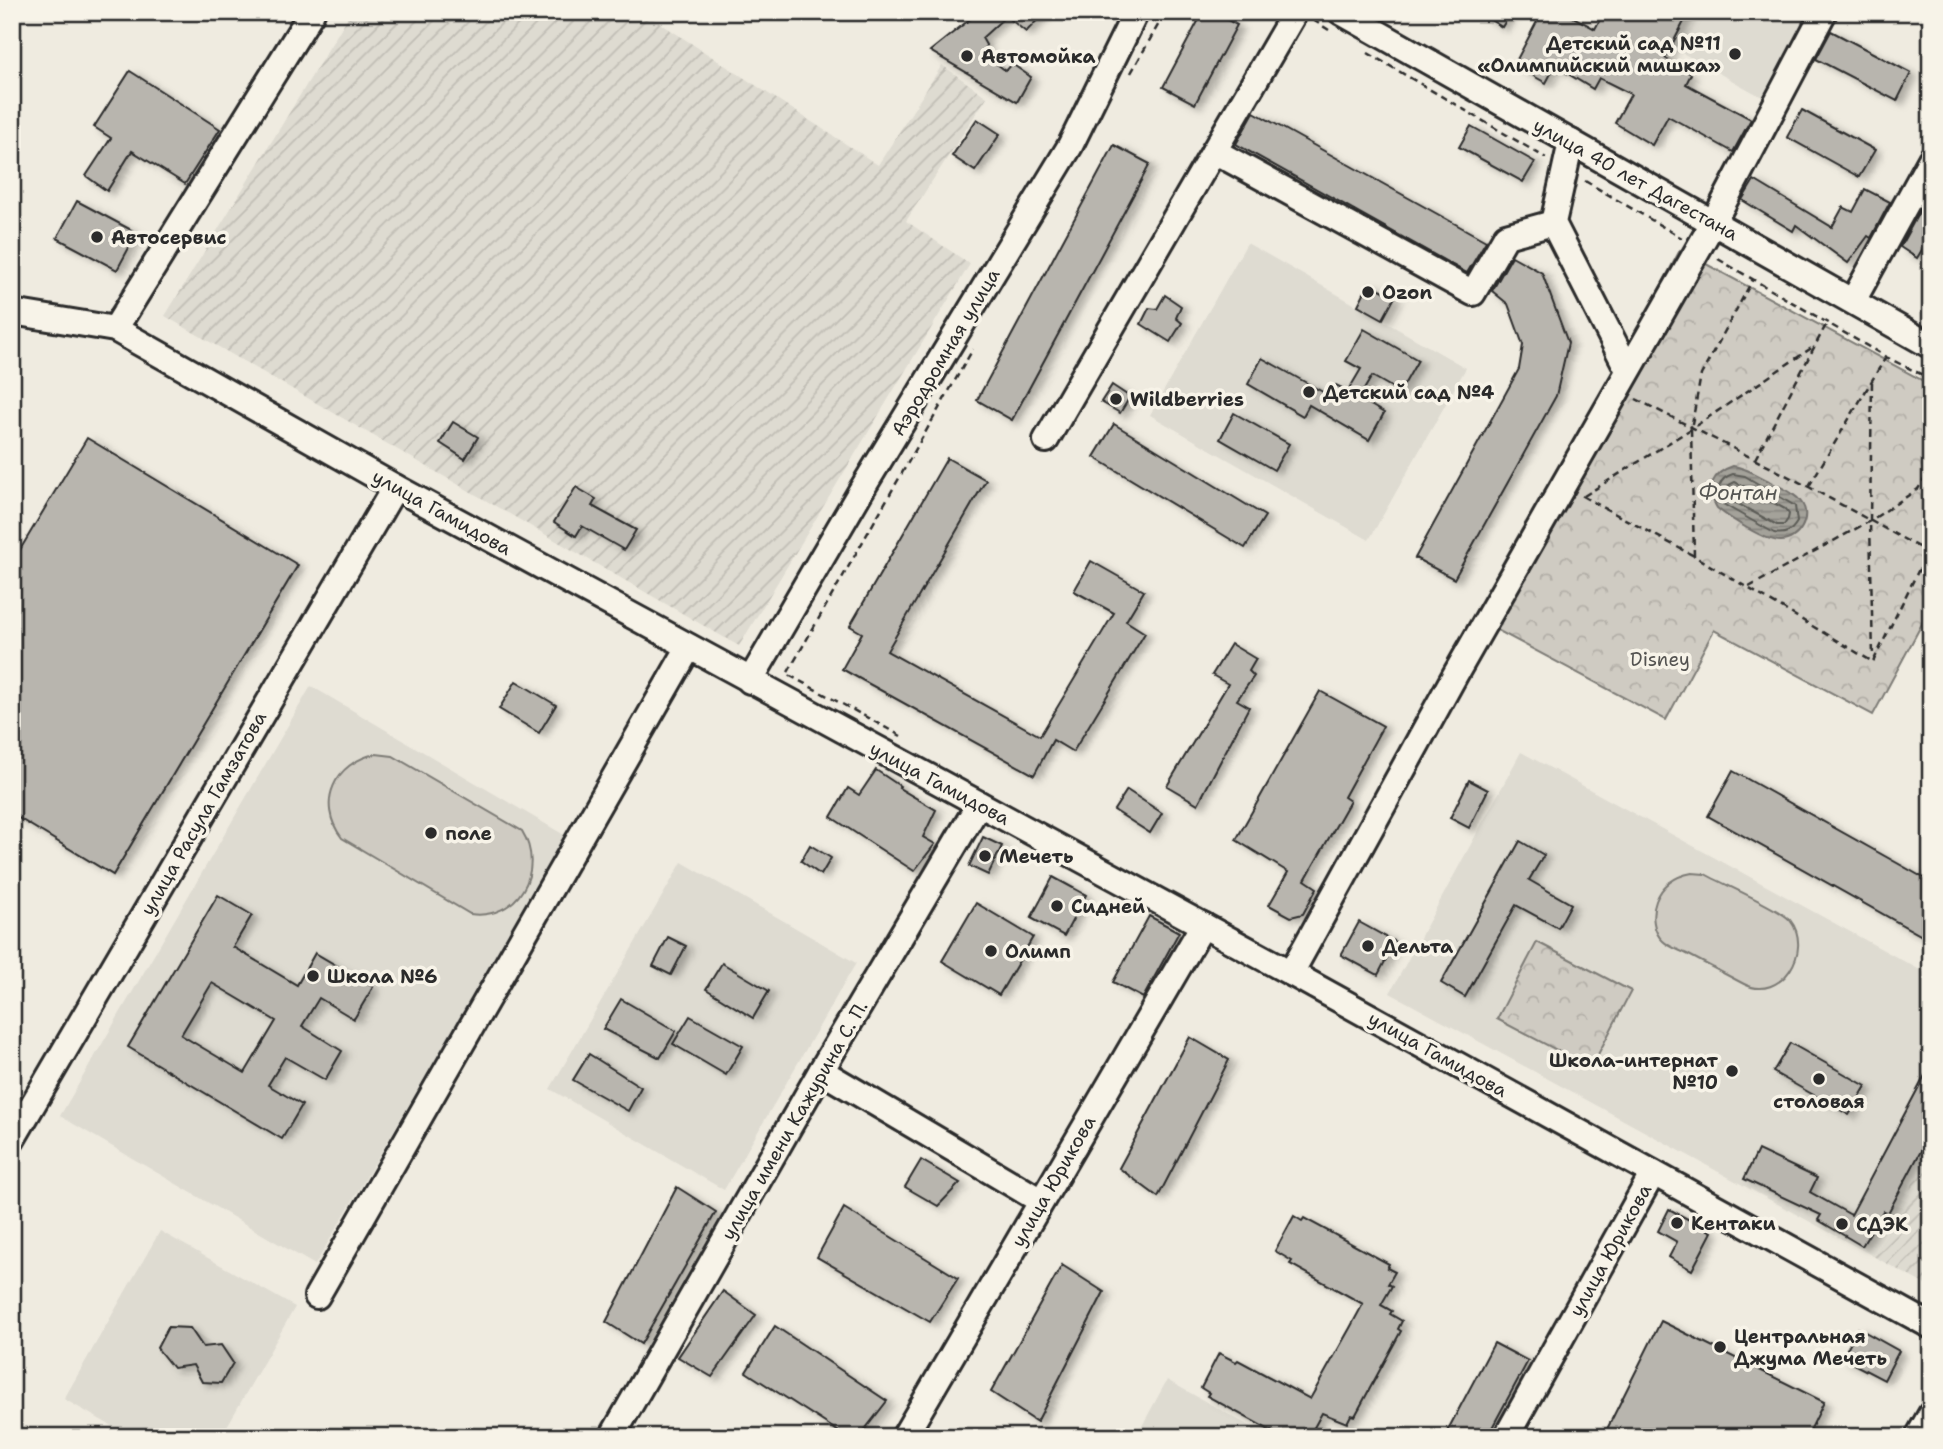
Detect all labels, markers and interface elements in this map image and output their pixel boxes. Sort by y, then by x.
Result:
place label: Детский сад №11 «Олимпийский мишка» [1478,31,1721,78]
place label: Автомойка [981,44,1096,69]
marker: Детский сад №11 «Олимпийский мишка» [1727,46,1743,62]
marker: Автомойка [959,48,975,64]
street label: улица 40 лет Дагестана [1529,113,1743,246]
place label: Автосервис [111,225,227,250]
marker: Автосервис [89,229,105,245]
street label: Аэродромная улица [885,264,1006,441]
place label: Ozon [1382,280,1432,305]
marker: Ozon [1360,284,1376,300]
place label: Детский сад №4 [1323,380,1495,405]
marker: Детский сад №4 [1301,384,1317,400]
place label: Wildberries [1130,387,1244,412]
marker: Wildberries [1108,391,1124,407]
street label: улица Гамидова [368,464,516,561]
water label: Фонтан [1699,479,1777,507]
park label: Disney [1630,647,1690,672]
street label: улица Расула Гамзатова [135,707,272,920]
street label: улица Гамидова [865,736,1014,831]
place label: поле [445,821,492,846]
marker: поле [423,825,439,841]
place label: Мечеть [999,844,1073,869]
marker: Мечеть [977,848,993,864]
place label: Сидней [1071,894,1145,919]
marker: Сидней [1049,898,1065,914]
place label: Дельта [1382,934,1453,959]
marker: Дельта [1360,938,1376,954]
place label: Олимп [1005,939,1071,964]
marker: Олимп [983,943,999,959]
place label: Школа №6 [327,964,438,989]
marker: Школа №6 [305,968,321,984]
street label: улица имени Кажурина С. П. [715,996,873,1245]
street label: улица Гамидова [1364,1006,1512,1103]
place label: Школа-интернат №10 [1549,1048,1719,1095]
marker: Школа-интернат №10 [1724,1063,1740,1079]
marker: столовая [1811,1071,1827,1087]
place label: столовая [1773,1089,1865,1114]
street label: улица Юрикова [1006,1111,1101,1252]
street label: улица Юрикова [1564,1179,1657,1321]
place label: Кентаки [1691,1211,1776,1236]
place label: СДЭК [1856,1212,1908,1237]
marker: Кентаки [1669,1215,1685,1231]
marker: СДЭК [1834,1216,1850,1232]
place label: Центральная Джума Мечеть [1734,1324,1887,1371]
marker: Центральная Джума Мечеть [1712,1339,1728,1355]

